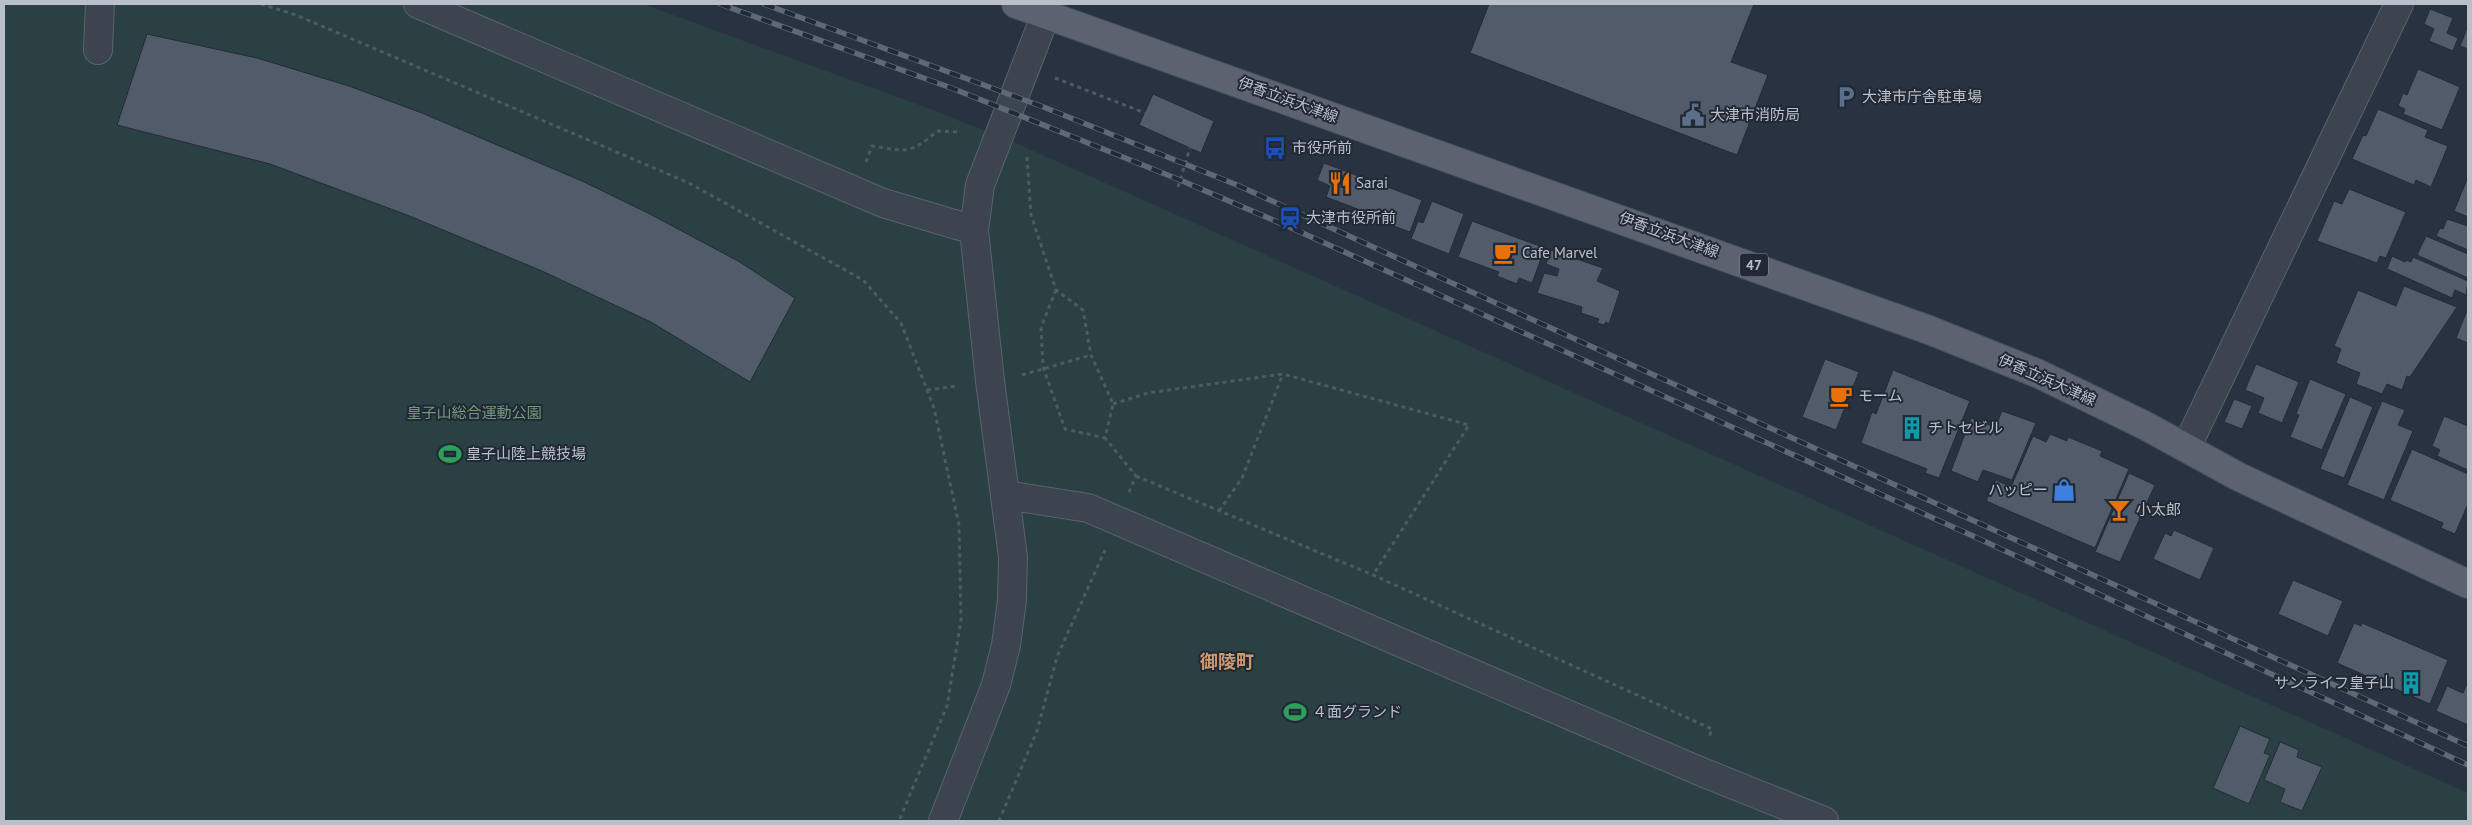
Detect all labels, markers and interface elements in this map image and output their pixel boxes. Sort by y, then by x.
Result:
street label: 伊香立浜大津線 [1236,73,1341,126]
parking icon: 大津市庁舎駐車場 [1833,84,1859,110]
place label: 大津市庁舎駐車場 [1862,87,1982,106]
public building icon: 大津市消防局 [1680,102,1706,128]
place label: 大津市消防局 [1710,105,1800,124]
bus stop icon: 市役所前 [1262,135,1288,161]
place label: 市役所前 [1292,138,1352,157]
restaurant icon: Sarai [1327,170,1353,196]
place label: Sarai [1356,173,1388,192]
station icon: 大津市役所前 [1277,205,1303,231]
place label: 大津市役所前 [1306,208,1396,227]
street label: 伊香立浜大津線 [1617,208,1722,261]
cafe icon: Cafe Marvel [1492,240,1518,266]
place label: Cafe Marvel [1522,243,1598,262]
road number: 47 [1740,254,1768,276]
street label: 伊香立浜大津線 [1995,350,2099,410]
cafe icon: モーム [1828,383,1854,409]
place label: モーム [1858,386,1903,405]
park label: 皇子山総合運動公園 [406,403,542,422]
building icon: チトセビル [1899,415,1925,441]
place label: チトセビル [1928,418,2003,437]
sports icon: 皇子山陸上競技場 [437,441,463,467]
place label: 皇子山陸上競技場 [466,444,586,463]
shop icon: ハッピー [2051,477,2077,503]
place label: ハッピー [1988,480,2048,499]
bar icon: 小太郎 [2106,497,2132,523]
place label: 小太郎 [2136,500,2181,519]
district label: 御陵町 [1199,650,1254,673]
building icon: サンライフ皇子山 [2398,670,2424,696]
place label: サンライフ皇子山 [2274,673,2394,692]
sports icon: ４面グランド [1282,699,1308,725]
place label: ４面グランド [1312,702,1402,721]

